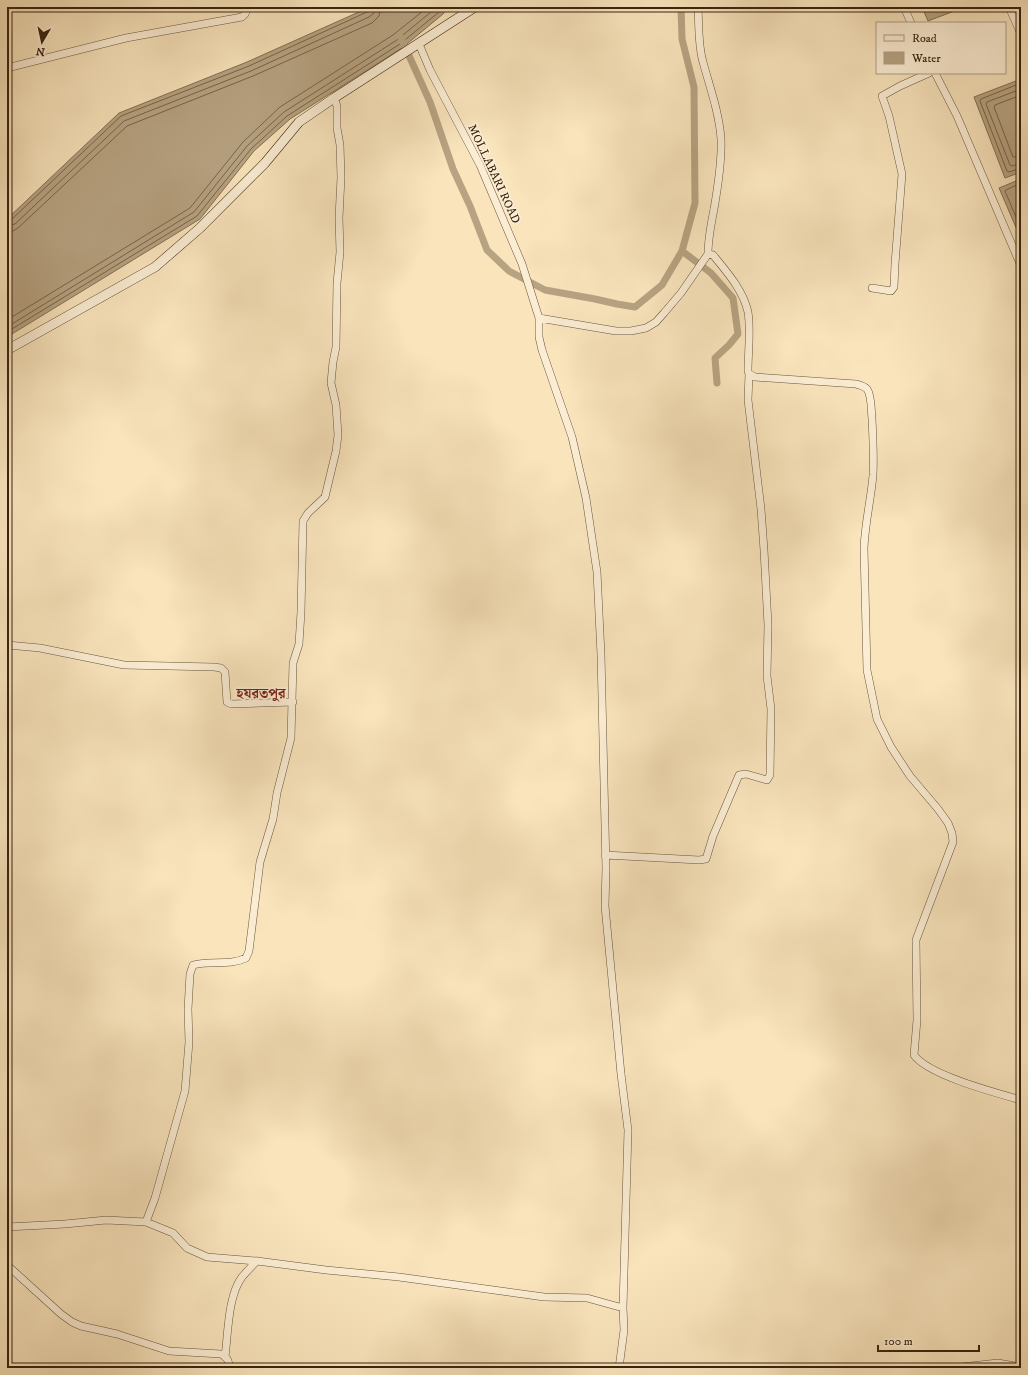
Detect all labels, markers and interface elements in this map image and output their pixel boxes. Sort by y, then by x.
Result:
north arrow [22,22,62,62]
legend [876,22,1006,74]
text: Road [912,31,937,46]
text: N [35,43,46,59]
text: Water [911,51,941,66]
street label: MOLLABARI ROAD [464,122,524,226]
district label: হযরতপুর [235,685,287,703]
scale bar [878,1327,979,1353]
text: 100 m [884,1334,913,1349]

